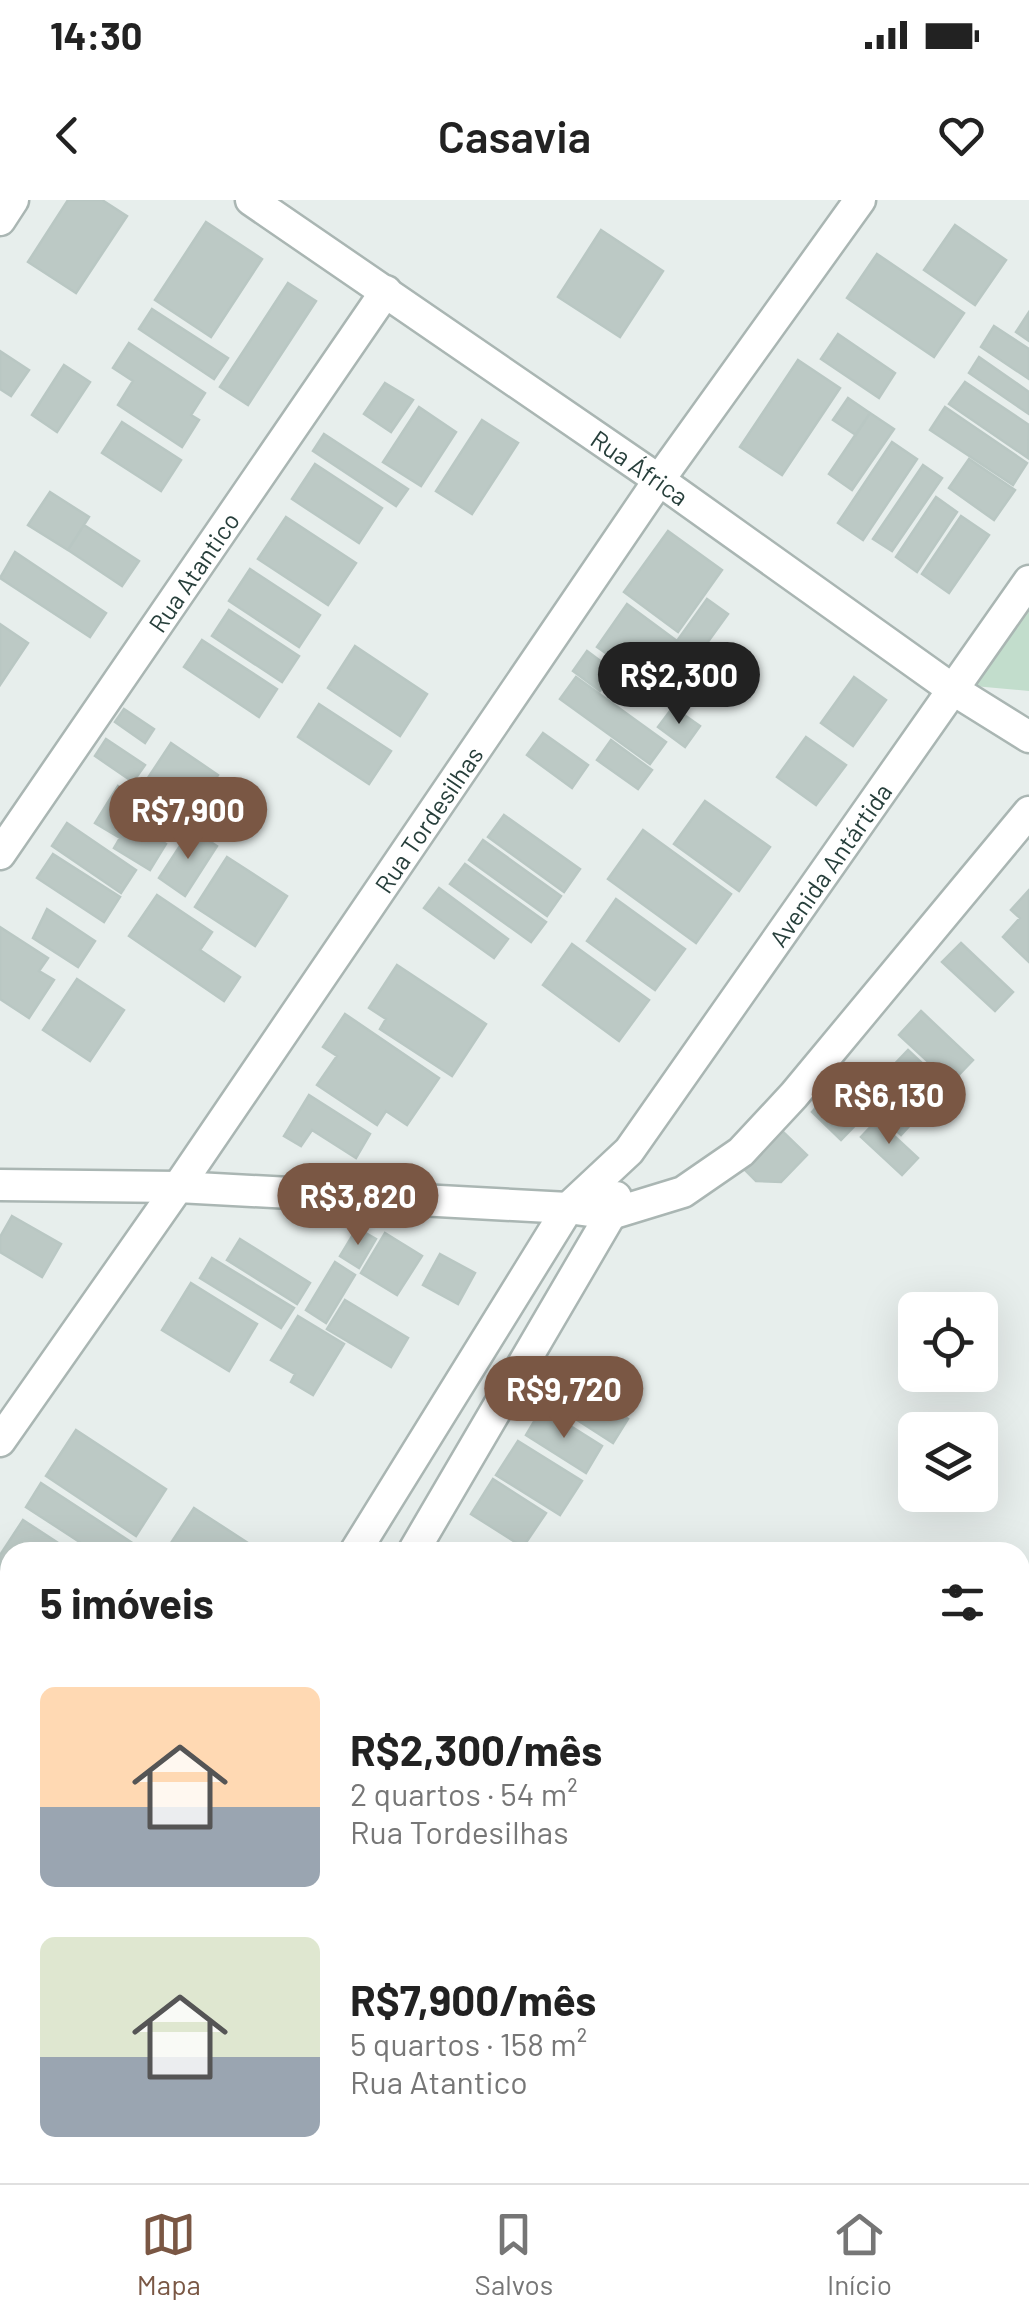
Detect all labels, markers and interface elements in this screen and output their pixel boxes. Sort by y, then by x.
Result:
text: 14:30 [50,12,142,58]
icon: back [40,108,95,163]
text: Casavia [438,108,591,162]
icon: heart [934,108,989,163]
street label: Rua África [586,423,695,511]
street label: Rua Atantico [142,506,245,638]
pin: R$2,300 [587,642,771,727]
text: R$2,300 [620,655,738,693]
street label: Rua Tordesilhas [368,740,489,898]
pin: R$7,900 [96,777,280,862]
street label: Avenida Antártida [762,777,898,952]
text: R$7,900 [131,790,245,828]
pin: R$6,130 [797,1062,981,1147]
text: R$6,130 [834,1075,944,1113]
pin: R$3,820 [266,1163,450,1248]
text: R$3,820 [299,1176,417,1214]
map controls [898,1292,998,1512]
button: locate [898,1292,998,1392]
pin: R$9,720 [472,1356,656,1441]
text: R$9,720 [506,1369,622,1407]
button: layers [898,1412,998,1512]
icon: filters [935,1575,990,1630]
text: 5 imóveis [40,1577,214,1627]
text: R$2,300/mês [350,1724,602,1774]
icon: home [120,1727,240,1847]
text: 2 quartos · 54 m² [350,1774,578,1812]
text: Rua Tordesilhas [350,1812,569,1850]
text: R$7,900/mês [350,1974,596,2024]
icon: home [120,1977,240,2097]
text: 5 quartos · 158 m² [350,2024,587,2062]
text: Rua Atantico [350,2062,528,2100]
tab: Mapa [137,2207,201,2301]
tab: Salvos [475,2207,553,2301]
tab: Início [827,2207,892,2301]

